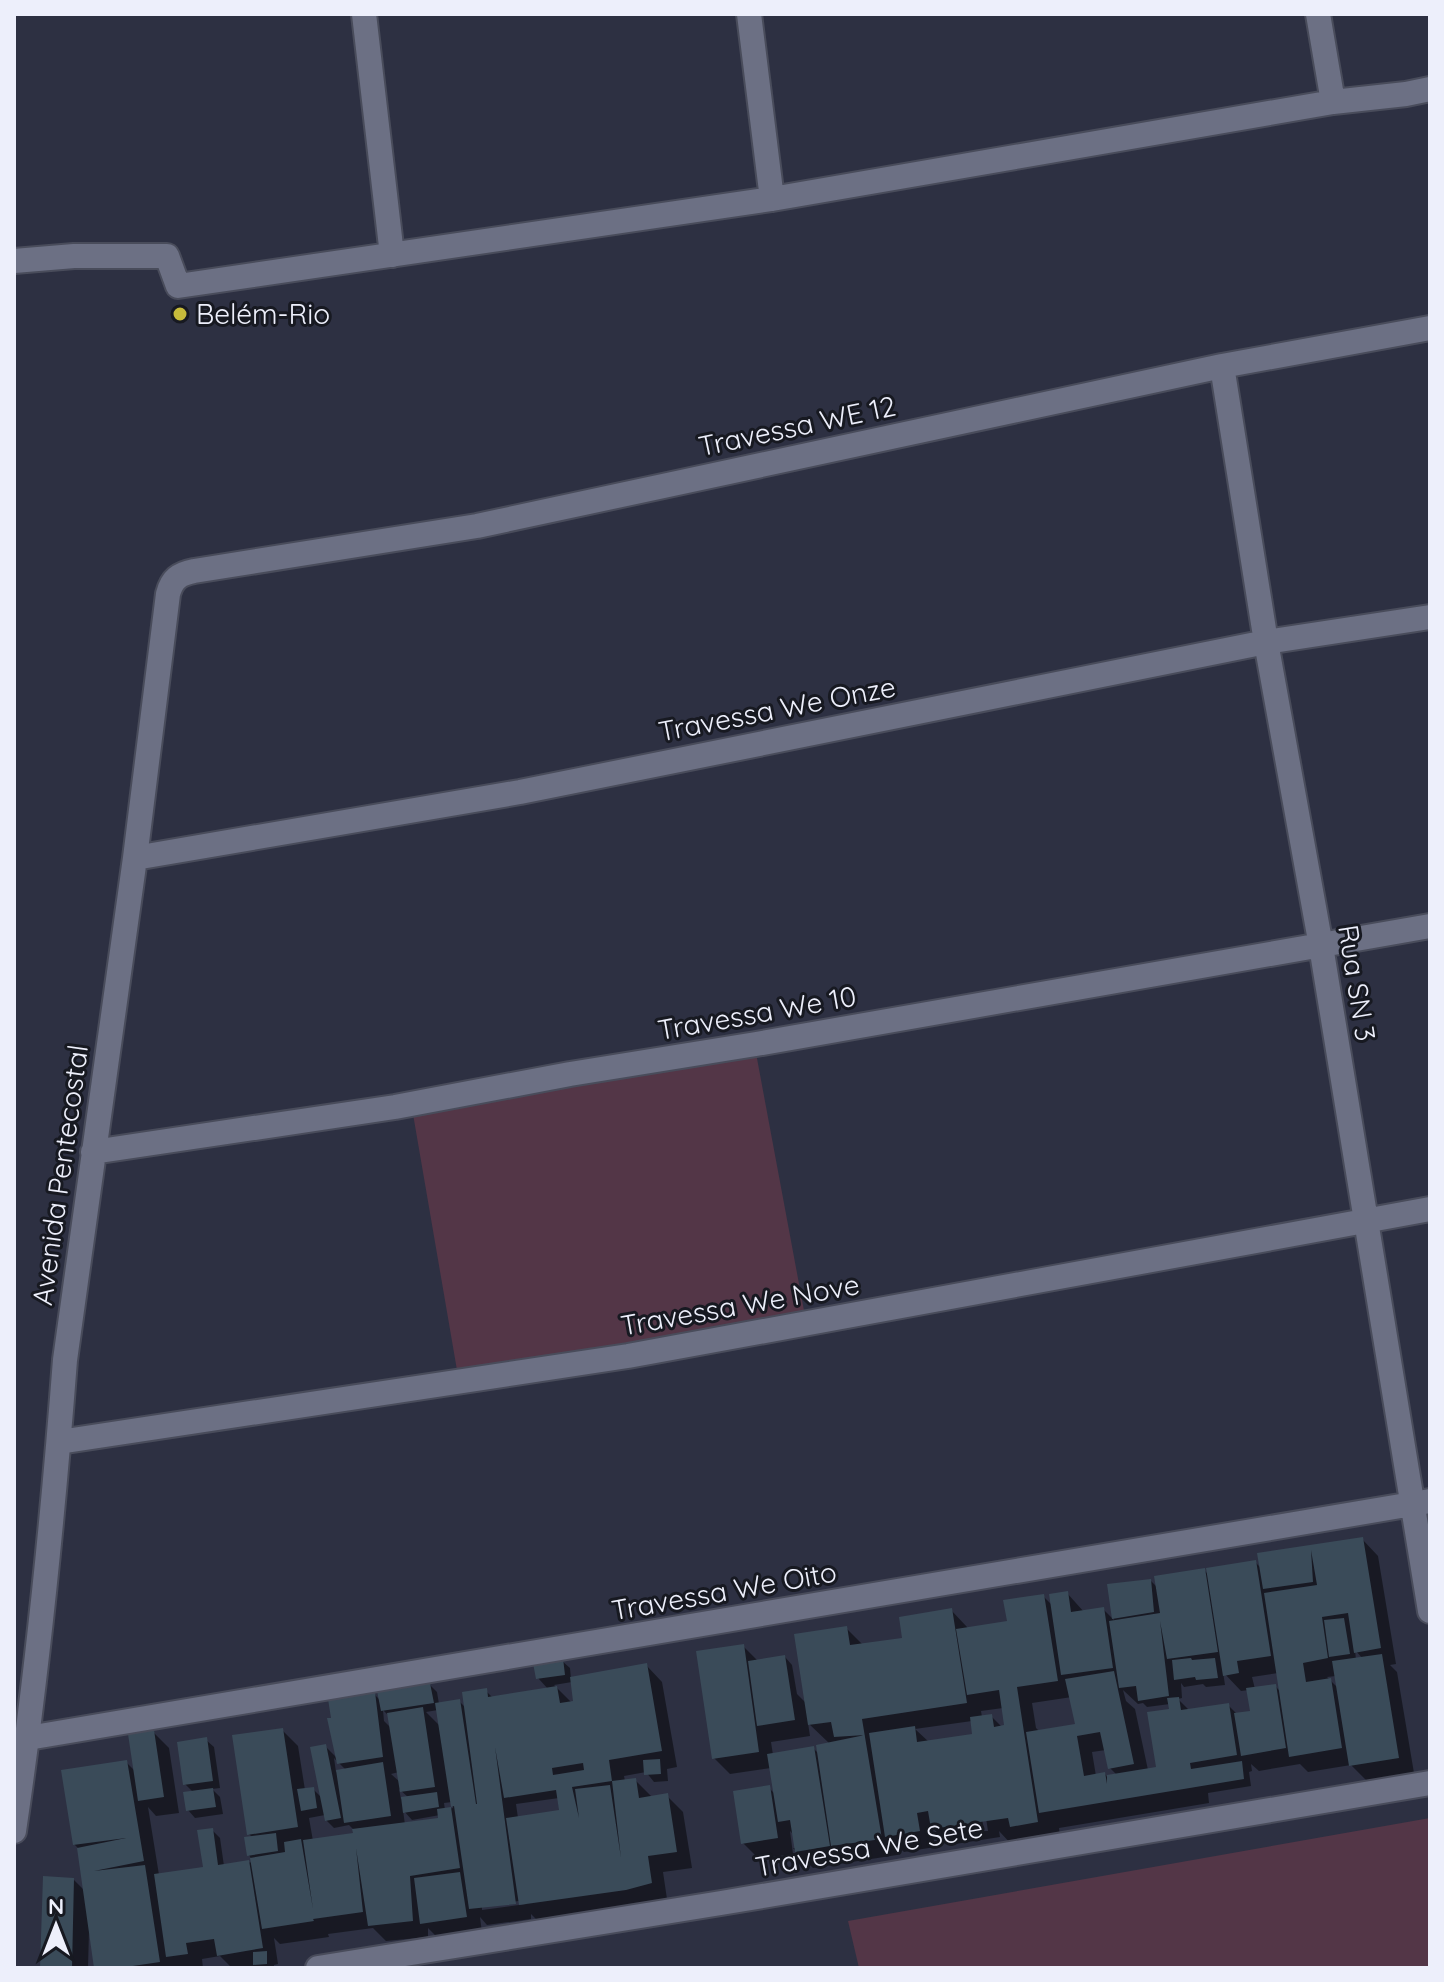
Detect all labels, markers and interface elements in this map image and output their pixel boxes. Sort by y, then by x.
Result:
place label: Belém-Rio [196,296,330,331]
marker: Belém-Rio [171,305,189,323]
street label: Travessa WE 12 [695,388,899,463]
street label: Travessa We Onze [655,668,898,749]
street label: Rua SN 3 [1331,922,1384,1044]
street label: Travessa We 10 [655,978,859,1047]
street label: Avenida Pentecostal [24,1042,95,1307]
street label: Travessa We Nove [618,1266,862,1343]
street label: Travessa We Oito [609,1554,839,1628]
street label: Travessa We Sete [752,1809,986,1884]
north arrow [16,1886,96,1966]
text: N [48,1892,64,1920]

